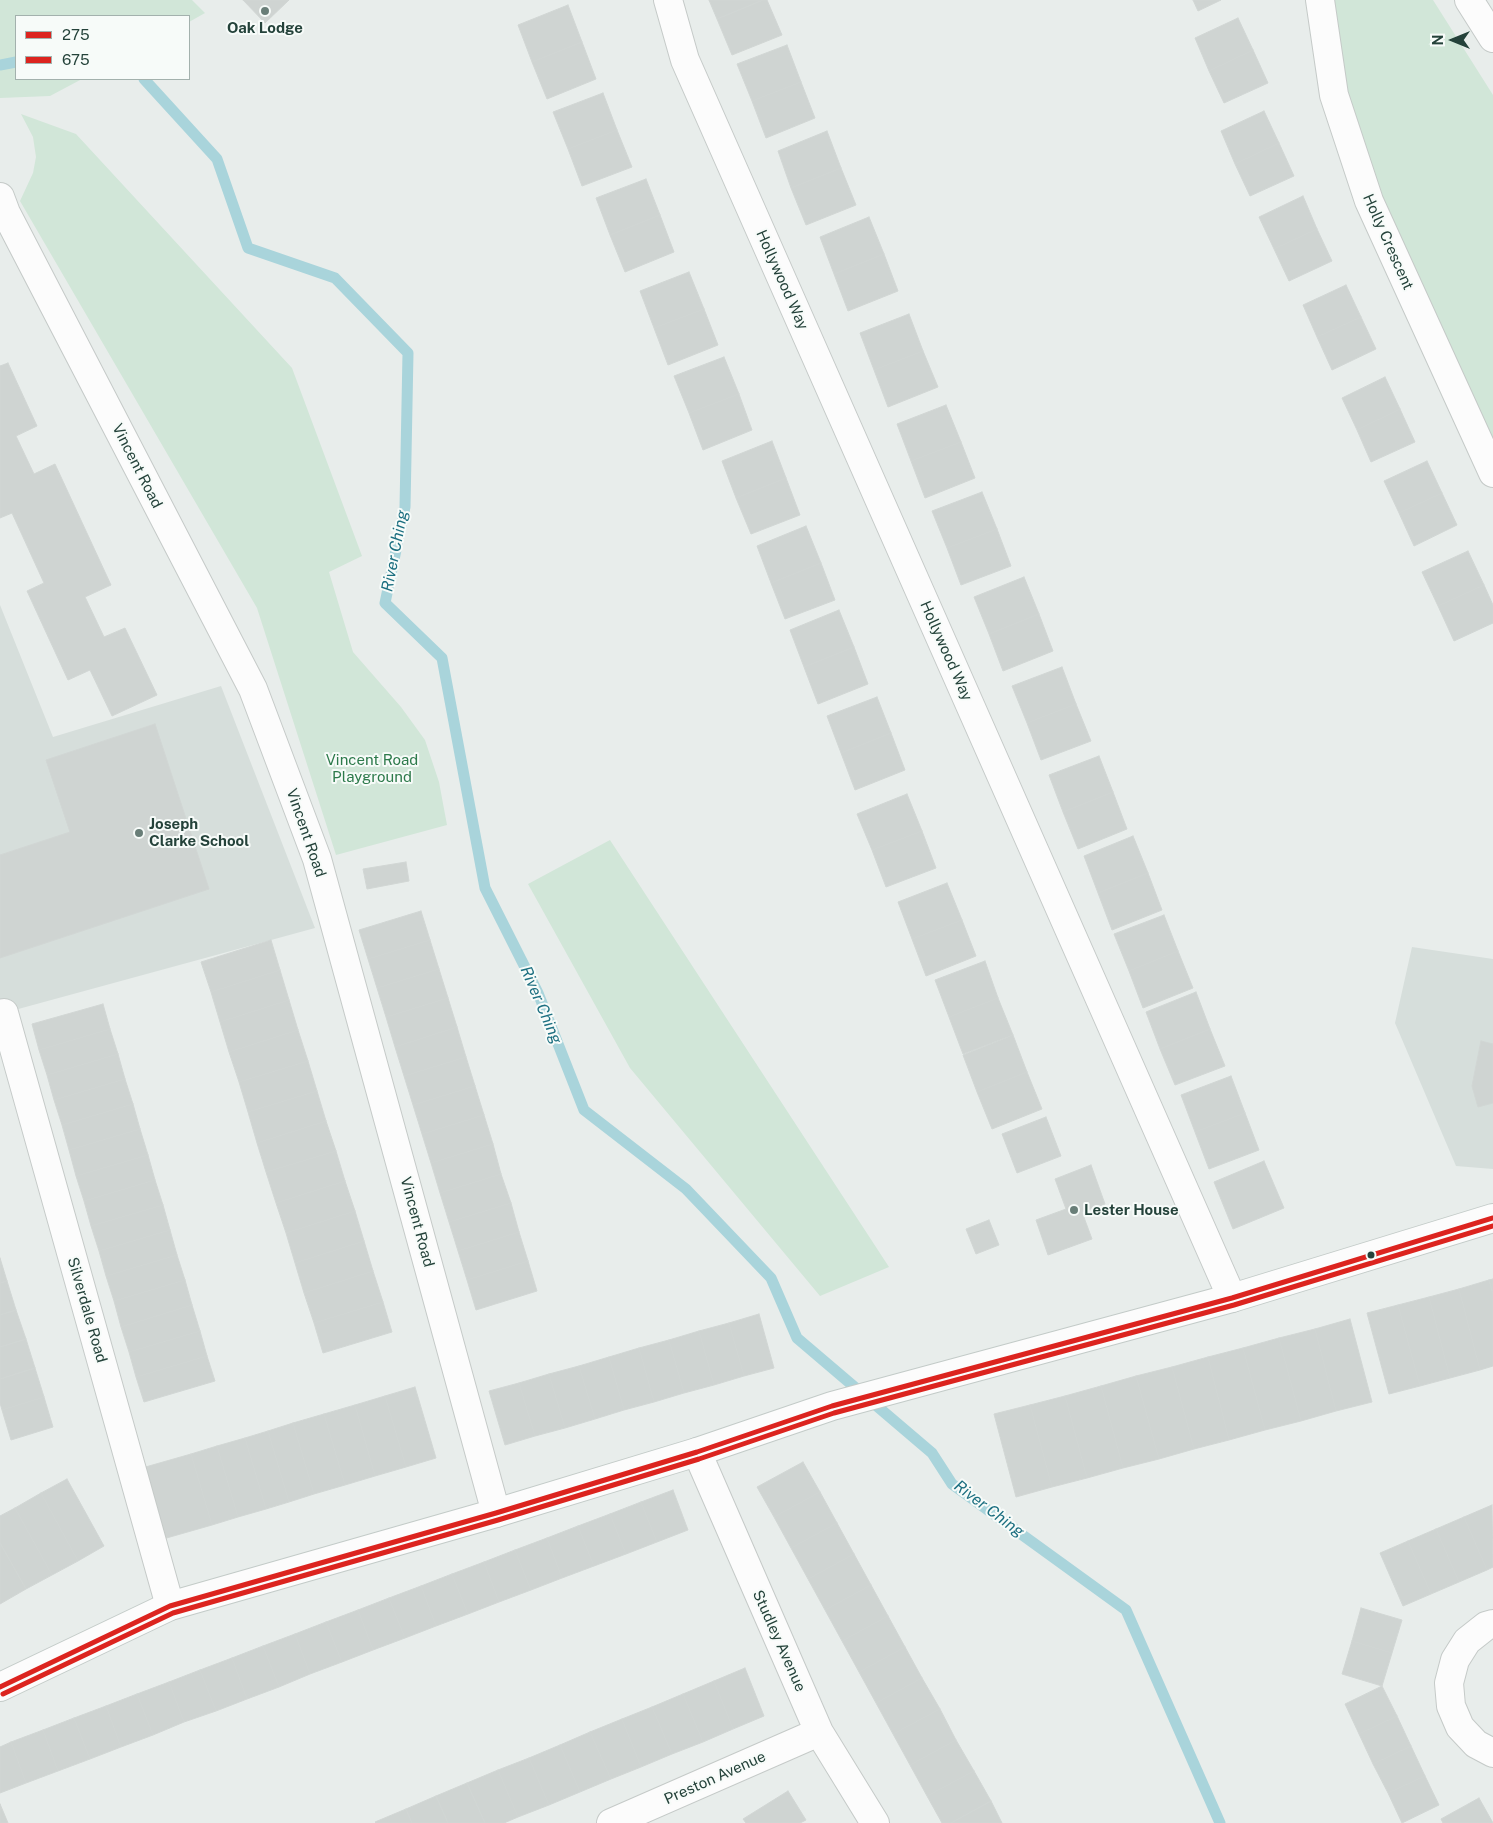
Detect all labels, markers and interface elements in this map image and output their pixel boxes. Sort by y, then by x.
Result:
marker: Oak Lodge [259,5,271,17]
legend [15,15,190,80]
north arrow [1428,15,1478,65]
place label: Oak Lodge [227,19,303,37]
text: 275 [62,26,90,43]
text: N [1430,35,1446,45]
text: 675 [62,51,90,68]
street label: Holly Crescent [1359,191,1417,293]
street label: Hollywood Way [752,227,812,333]
street label: Vincent Road [108,421,166,511]
water label: River Ching [378,509,412,593]
street label: Hollywood Way [916,598,976,704]
park label: Vincent Road Playground [326,751,418,786]
street label: Vincent Road [282,786,330,880]
place label: Joseph Clarke School [149,815,249,850]
marker: Joseph Clarke School [133,827,145,839]
water label: River Ching [516,963,566,1047]
street label: Vincent Road [396,1175,438,1269]
place label: Lester House [1084,1201,1179,1219]
marker: Lester House [1068,1204,1080,1216]
unlabelled marker [1366,1250,1376,1260]
street label: Silverdale Road [63,1255,111,1365]
water label: River Ching [950,1476,1028,1542]
street label: Studley Avenue [749,1588,809,1694]
street label: Preston Avenue [662,1748,768,1808]

